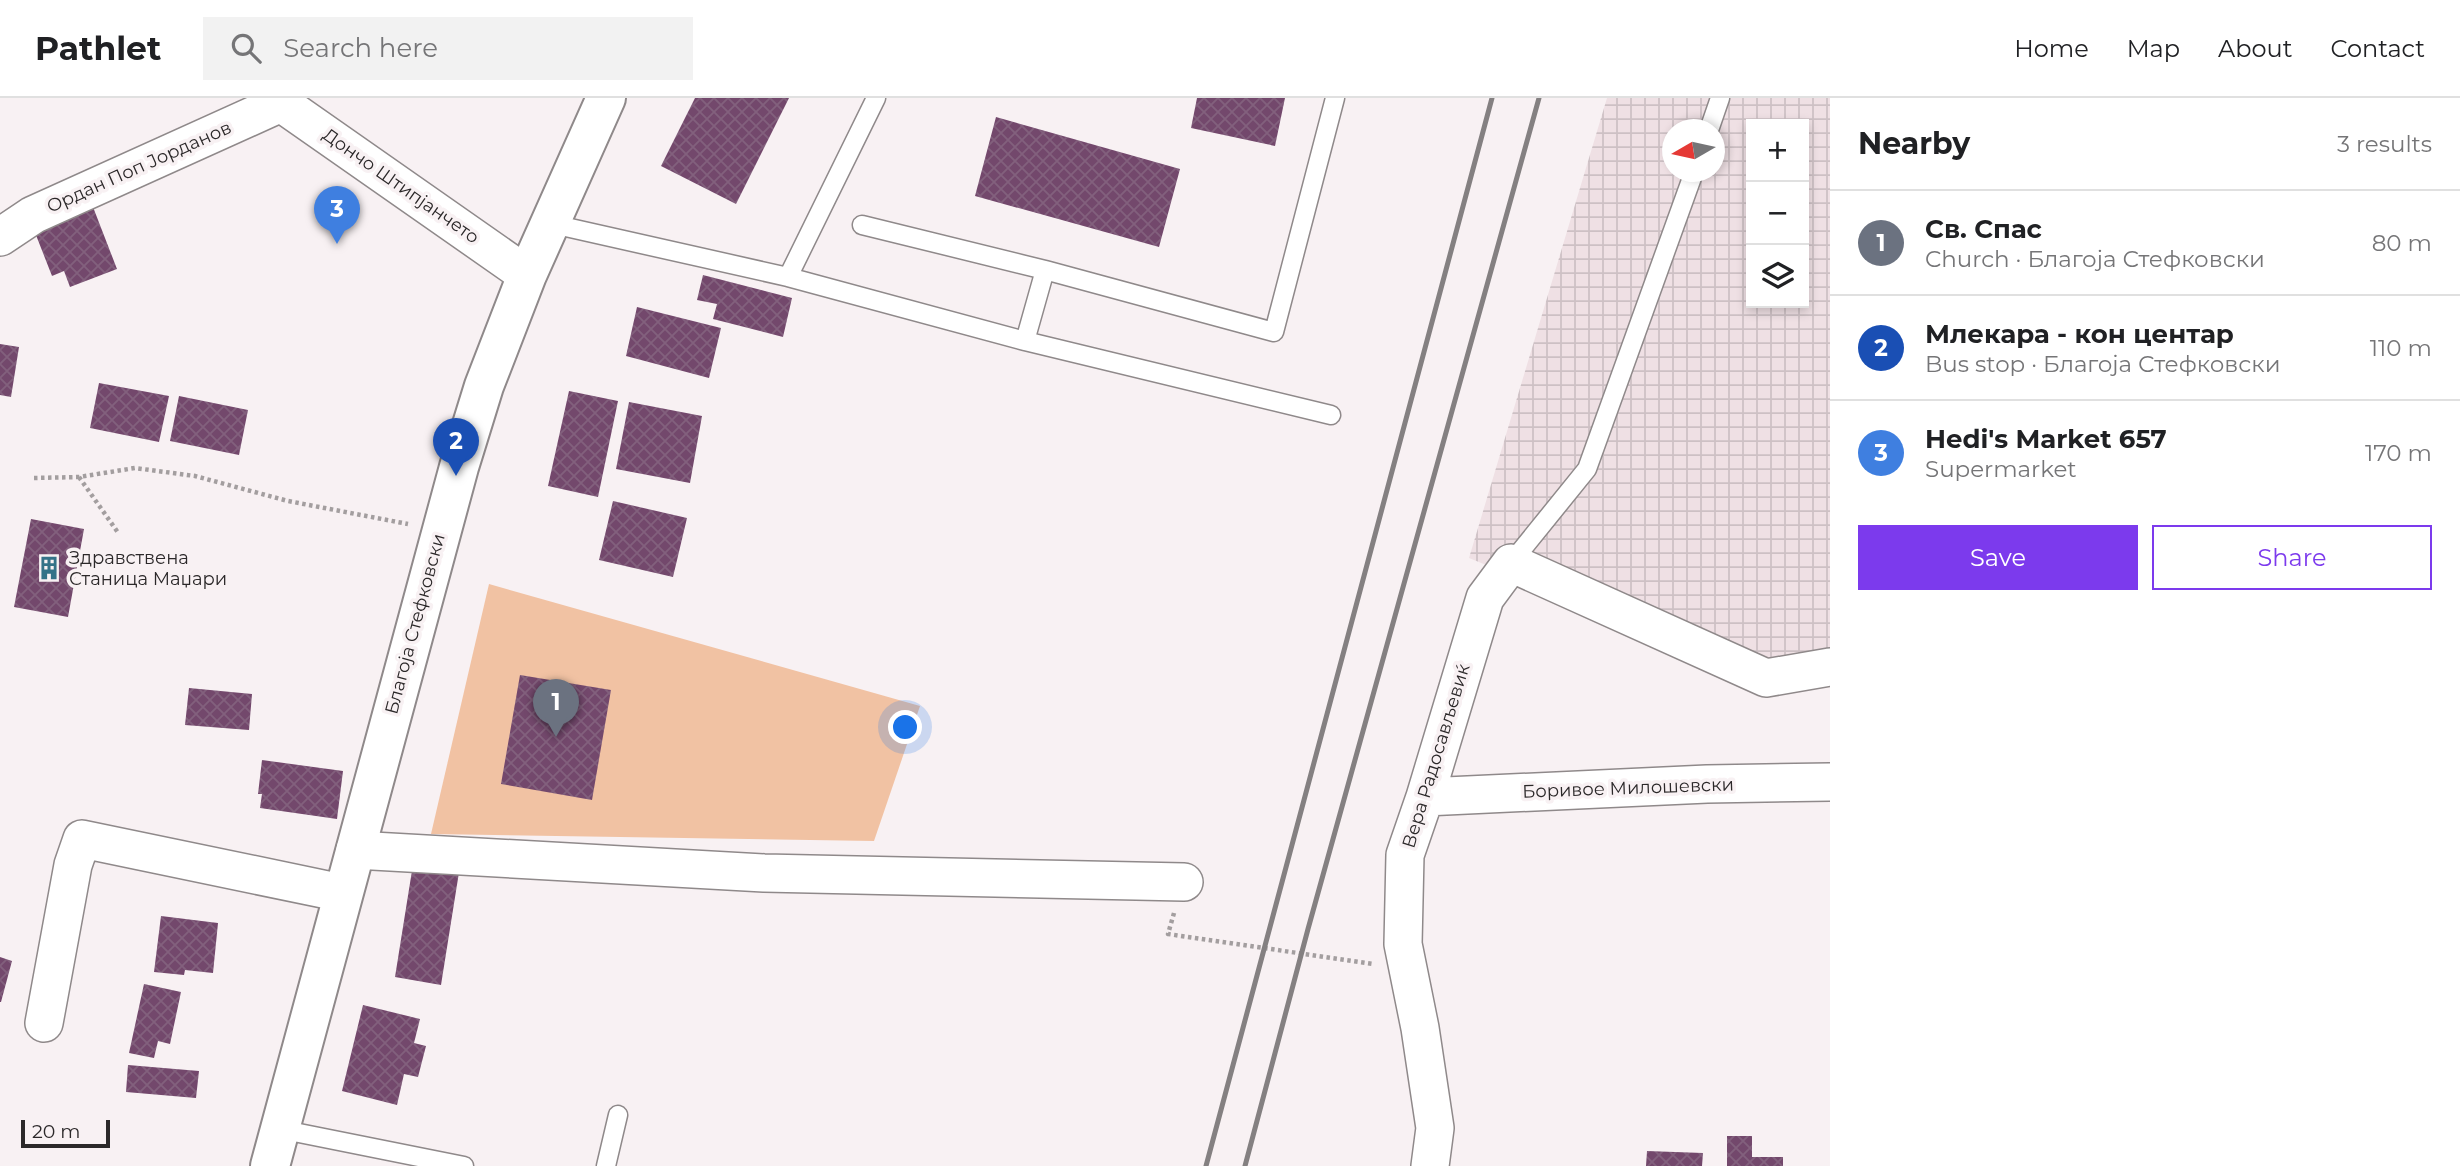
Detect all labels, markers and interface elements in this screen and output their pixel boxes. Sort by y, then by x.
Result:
search box [203,17,693,80]
text: Pathlet [35,28,161,68]
icon: search [227,29,265,67]
text: Search here [283,32,438,64]
text: Home [2014,34,2089,63]
text: Map [2127,34,2180,63]
text: About [2218,34,2292,63]
text: Contact [2330,34,2425,63]
street label: Ордан Поп Јорданов [43,116,235,218]
north arrow [1662,119,1725,182]
map controls [1746,119,1809,308]
button: + [1746,119,1809,182]
street label: Дончо Штипјанчето [319,124,483,248]
text: Nearby [1858,125,1970,162]
text: 3 results [2337,130,2432,158]
button: − [1746,182,1809,245]
pin: 3 [314,186,360,244]
text: Св. Спас [1925,213,2042,245]
text: 1 [1876,229,1886,257]
text: 80 m [2372,229,2432,257]
button: layers [1746,245,1809,308]
text: Church · Благоја Стефковски [1925,245,2265,273]
text: Млекара - кон центар [1925,318,2234,350]
text: 2 [1874,334,1888,362]
text: 110 m [2370,334,2432,362]
text: Bus stop · Благоја Стефковски [1925,350,2280,378]
pin: 2 [433,418,479,476]
text: Hedi's Market 657 [1925,423,2167,455]
text: 3 [1874,439,1888,467]
text: 170 m [2365,439,2432,467]
text: Supermarket [1925,455,2077,483]
button: Save [1858,525,2138,590]
button: Share [2152,525,2432,590]
street label: Благоја Стефковски [380,531,450,717]
place label: Здравствена Станица Маџари [69,547,227,590]
building icon: Здравствена Станица Маџари [35,554,63,582]
street label: Вера Радосављевиќ [1398,661,1475,851]
pin: 1 [533,679,579,737]
your location [888,710,922,744]
street label: Боривое Милошевски [1522,773,1734,803]
scale bar [21,1117,110,1149]
text: 20 m [32,1120,80,1143]

